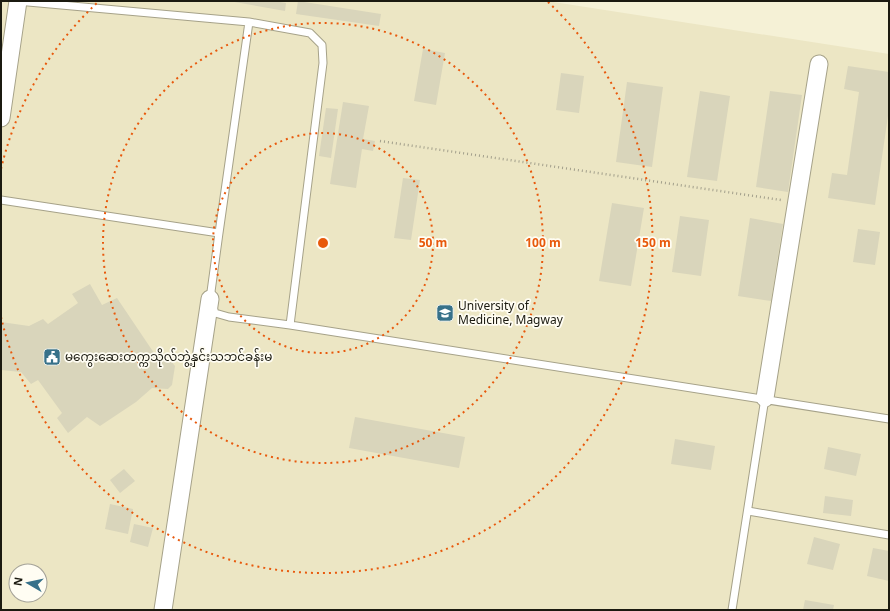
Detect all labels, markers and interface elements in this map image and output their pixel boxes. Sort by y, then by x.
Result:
text: 50 m [419,231,447,257]
text: 100 m [525,231,561,257]
text: 150 m [635,231,671,257]
centre of rings [316,236,330,250]
place label: University of Medicine, Magway [458,294,564,334]
school or university icon: University of Medicine, Magway [435,303,455,323]
place label: မကွေးဆေးတက္ကသိုလ်ဘွဲ့နှင်းသဘင်ခန်းမ [65,345,272,371]
public building icon: မကွေးဆေးတက္ကသိုလ်ဘွဲ့နှင်းသဘင်ခန်းမ [42,347,62,367]
north arrow [8,563,48,603]
text: N [7,575,32,588]

